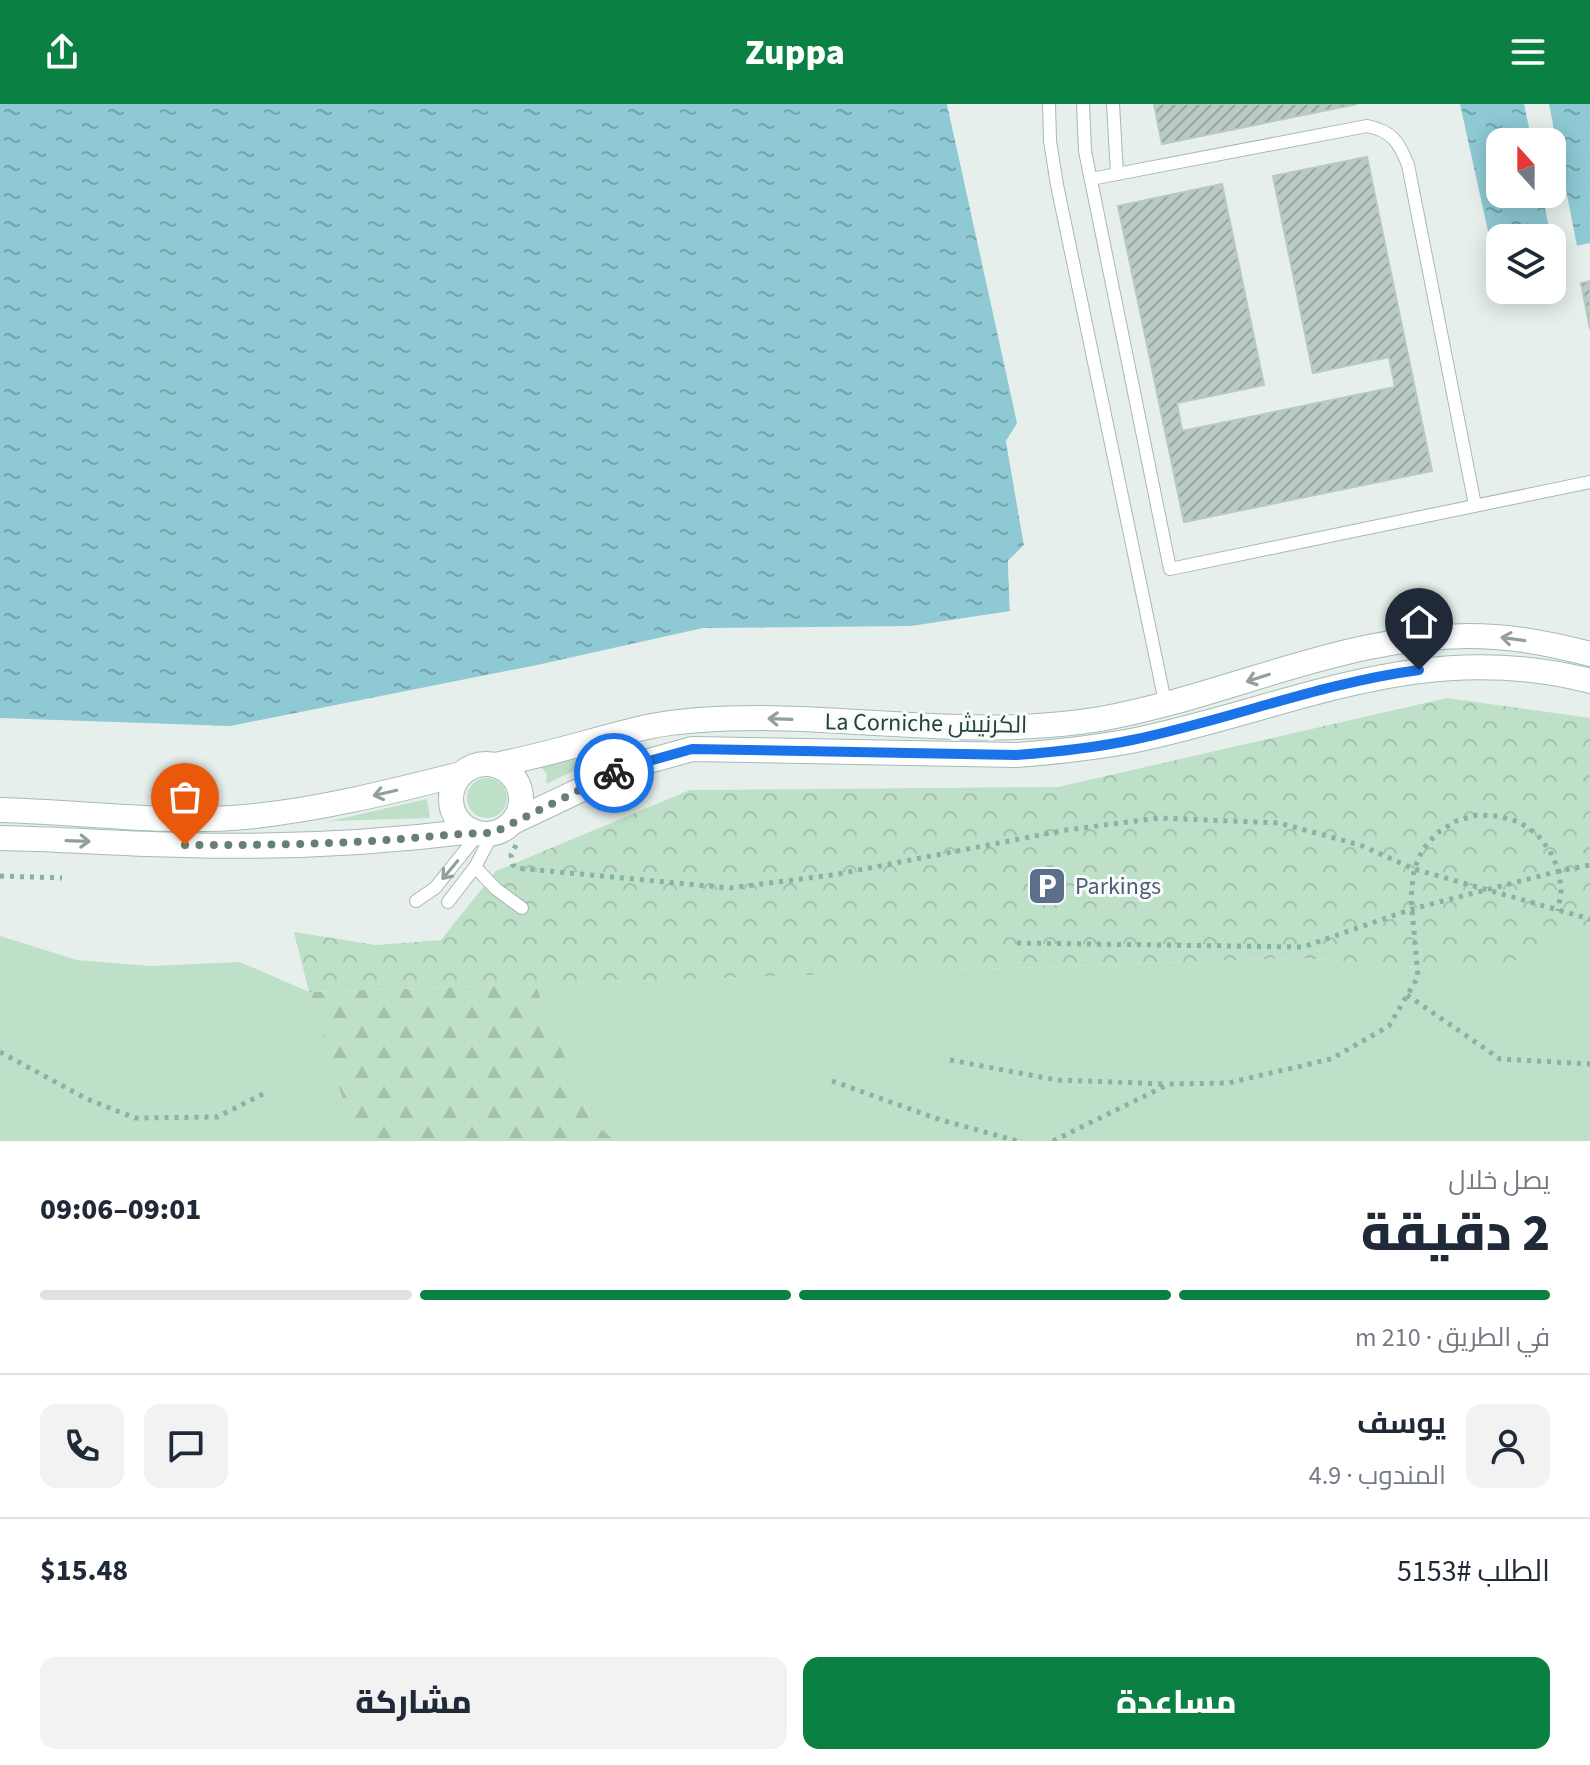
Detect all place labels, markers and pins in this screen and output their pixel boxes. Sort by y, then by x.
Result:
pin [1385,588,1453,670]
pin [151,763,219,845]
parking icon: Parkings [1026,865,1068,907]
place label: Parkings [1075,869,1161,904]

